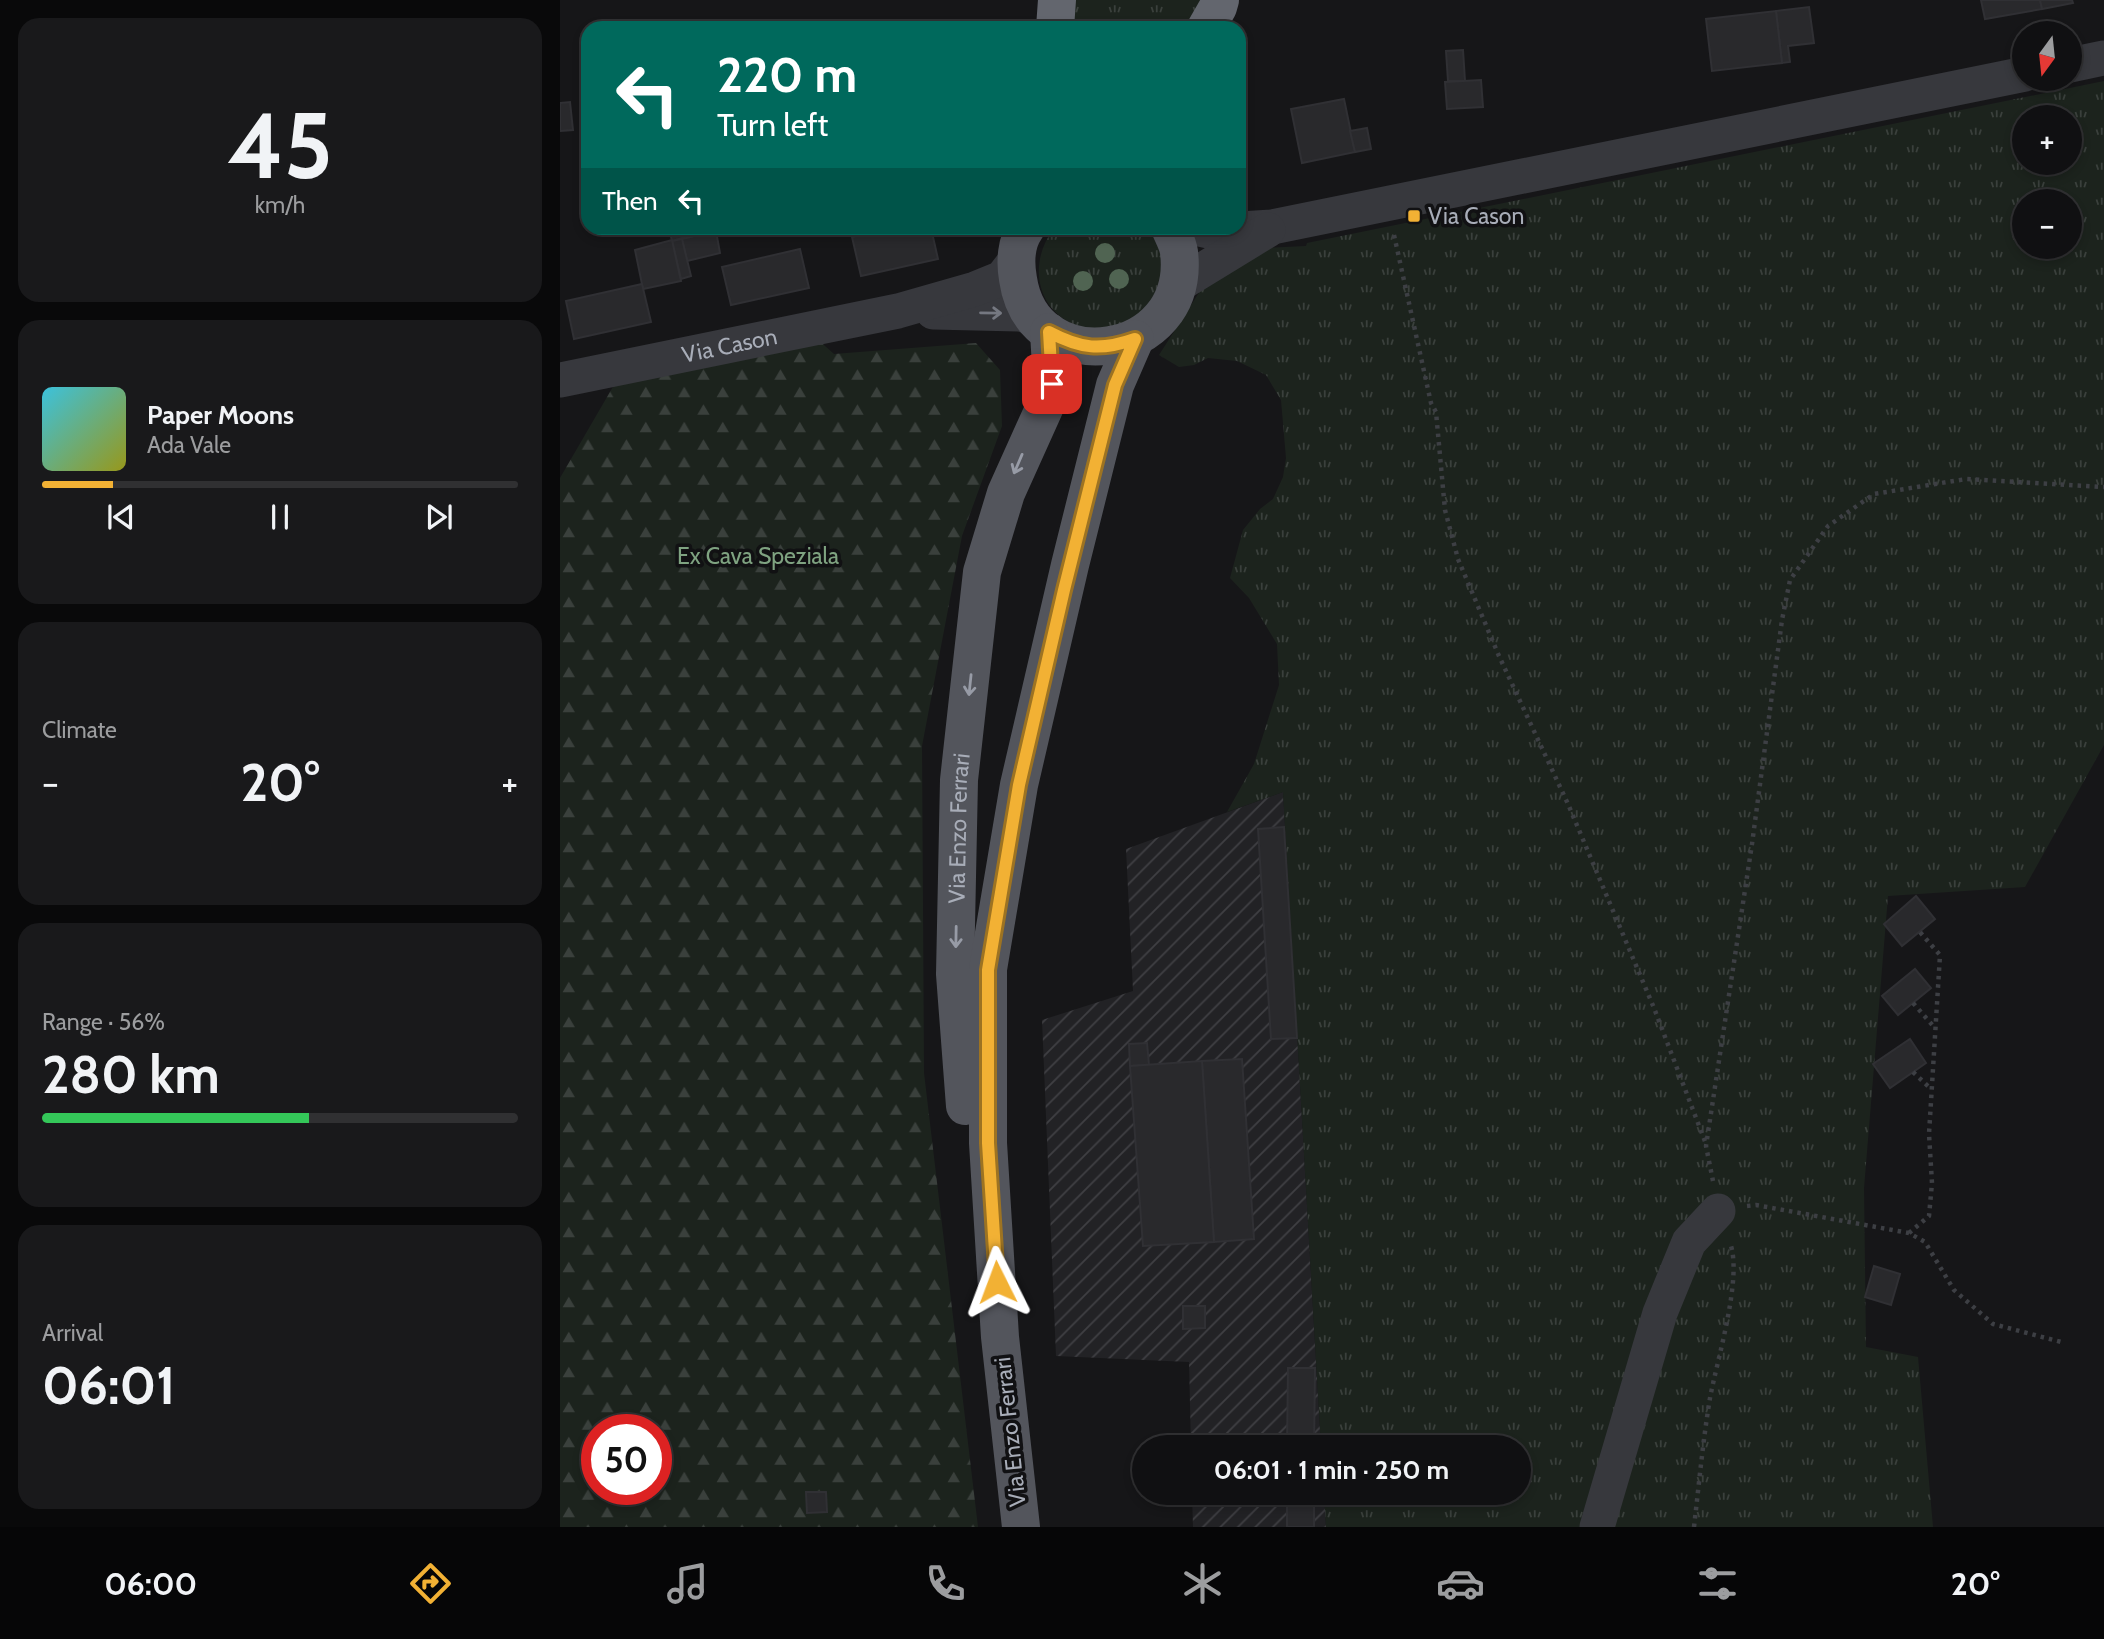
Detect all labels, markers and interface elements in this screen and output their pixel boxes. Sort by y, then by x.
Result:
north arrow [2012,21,2082,91]
map controls [2012,21,2082,259]
text: 220 m [717,45,857,104]
icon: left [602,49,693,140]
text: 45 [227,90,333,201]
text: Turn left [717,105,828,144]
button: + [2012,105,2082,175]
icon: left [672,182,710,220]
text: Then [602,185,658,217]
button: − [2012,189,2082,259]
text: km/h [255,191,305,219]
place label: Via Cason [1428,202,1524,230]
marker: Via Cason [1406,208,1422,224]
one-way arrow [979,307,1002,320]
street label: Via Cason [679,322,780,369]
pin [1022,354,1082,414]
icon: arrive [1033,365,1071,403]
text: Paper Moons [147,399,294,431]
text: Ada Vale [147,431,231,459]
one-way arrow [1011,453,1024,475]
icon: previous [102,498,140,536]
icon: pause [261,498,299,536]
icon: next [420,498,458,536]
park label: Ex Cava Speziala [677,542,839,570]
one-way arrow [963,673,976,696]
text: Climate [42,716,117,744]
text: 20° [240,751,320,814]
street label: Via Enzo Ferrari [942,752,976,904]
text: − [42,759,59,806]
text: + [501,759,518,806]
one-way arrow [949,925,963,948]
text: Range · 56% [42,1008,165,1036]
text: 280 km [42,1043,220,1106]
position arrow [960,1245,1034,1319]
text: Arrival [42,1319,103,1347]
text: 06:01 [42,1354,175,1417]
street label: Via Enzo Ferrari [988,1356,1032,1508]
speed limit sign: 50 [581,1414,672,1505]
text: 06:01 · 1 min · 250 m [1214,1454,1449,1486]
icon: directions [406,1559,455,1608]
icon: music [663,1559,712,1608]
icon: phone [921,1559,970,1608]
icon: climate [1178,1559,1227,1608]
icon: car [1436,1559,1485,1608]
icon: filters [1693,1559,1742,1608]
text: 06:00 [104,1564,197,1603]
text: 20° [1951,1564,2000,1603]

